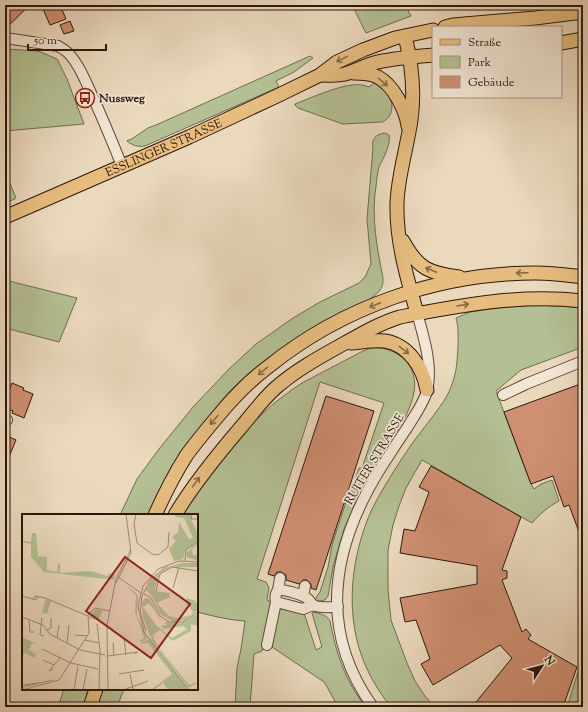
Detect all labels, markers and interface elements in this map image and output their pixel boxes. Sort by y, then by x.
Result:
scale bar [28,26,106,52]
legend [432,26,562,98]
text: 50 m [33,32,57,50]
text: Straße [468,34,502,52]
text: Park [468,54,491,72]
one-way arrow [337,56,349,63]
text: Gebäude [468,74,515,92]
one-way arrow [378,77,389,86]
bus stop icon: Nussweg [74,87,96,109]
place label: Nussweg [98,90,145,108]
street label: ESSLINGER STRASSE [103,114,226,182]
one-way arrow [425,266,437,274]
one-way arrow [516,270,529,277]
one-way arrow [369,301,381,309]
one-way arrow [456,301,469,309]
one-way arrow [398,345,409,354]
one-way arrow [258,366,268,375]
street label: RUITER STRASSE [340,410,410,509]
one-way arrow [210,415,219,425]
one-way arrow [192,477,200,488]
inset map [22,514,198,690]
north arrow [522,646,562,686]
text: N [540,652,558,669]

